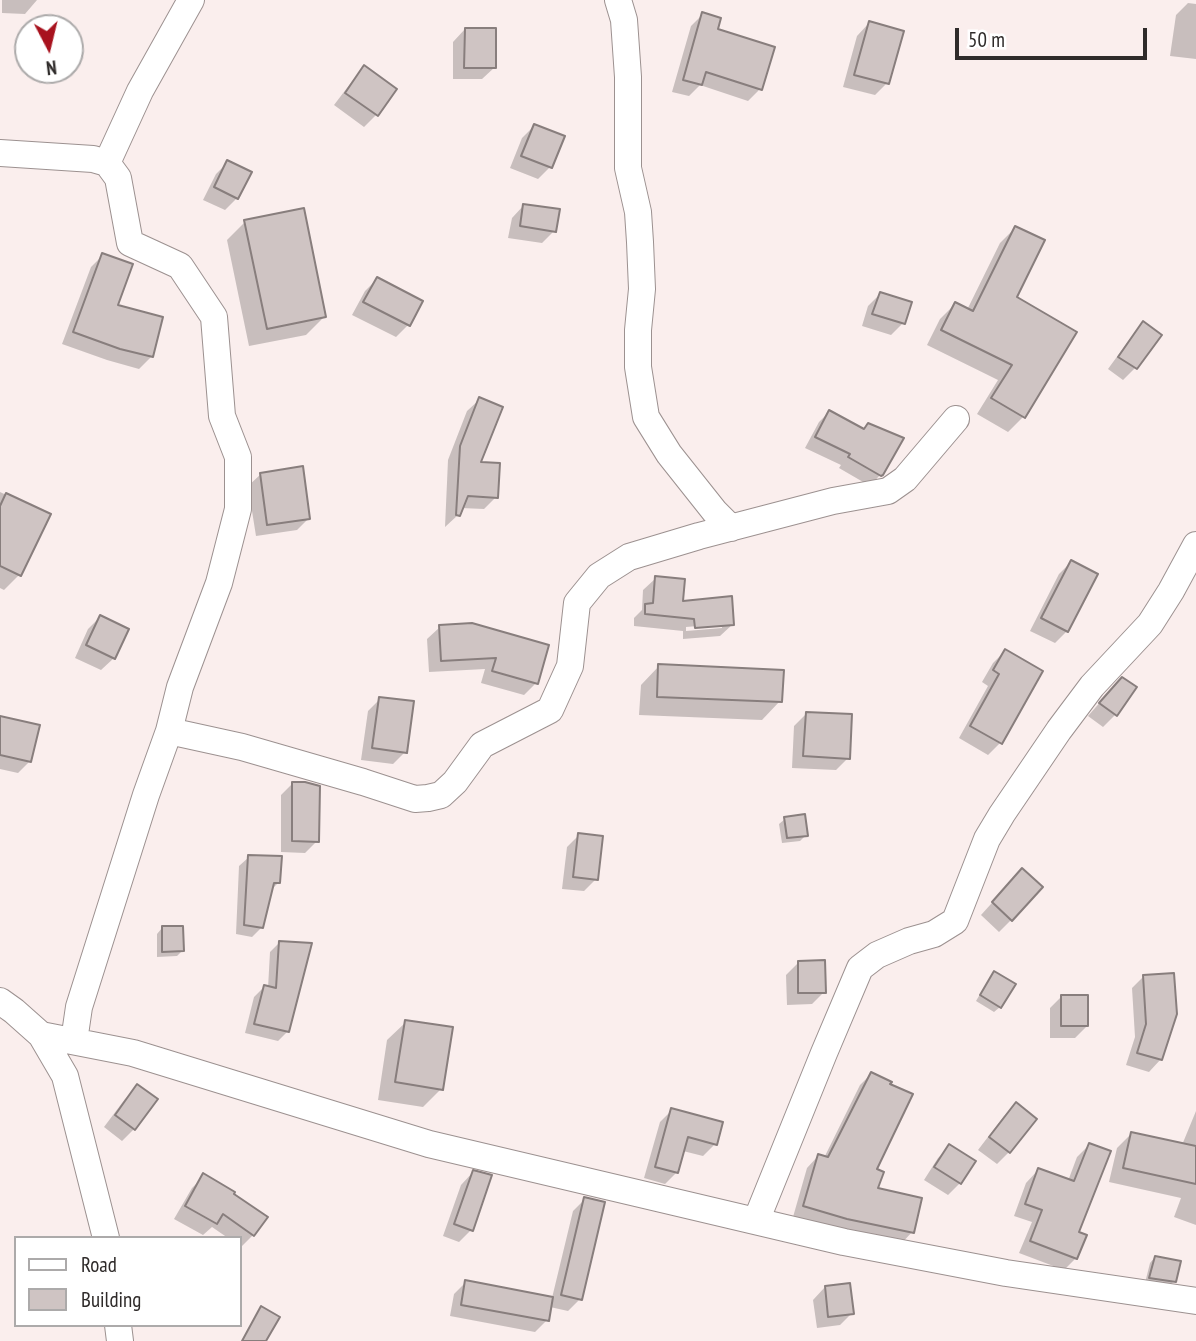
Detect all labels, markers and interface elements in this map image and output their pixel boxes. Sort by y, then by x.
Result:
north arrow [14,14,84,84]
scale bar [958,14,1150,58]
text: 50 m [968,26,1005,53]
text: N [45,55,58,80]
legend [14,1236,242,1327]
text: Road [81,1251,117,1278]
text: Building [81,1286,141,1313]

